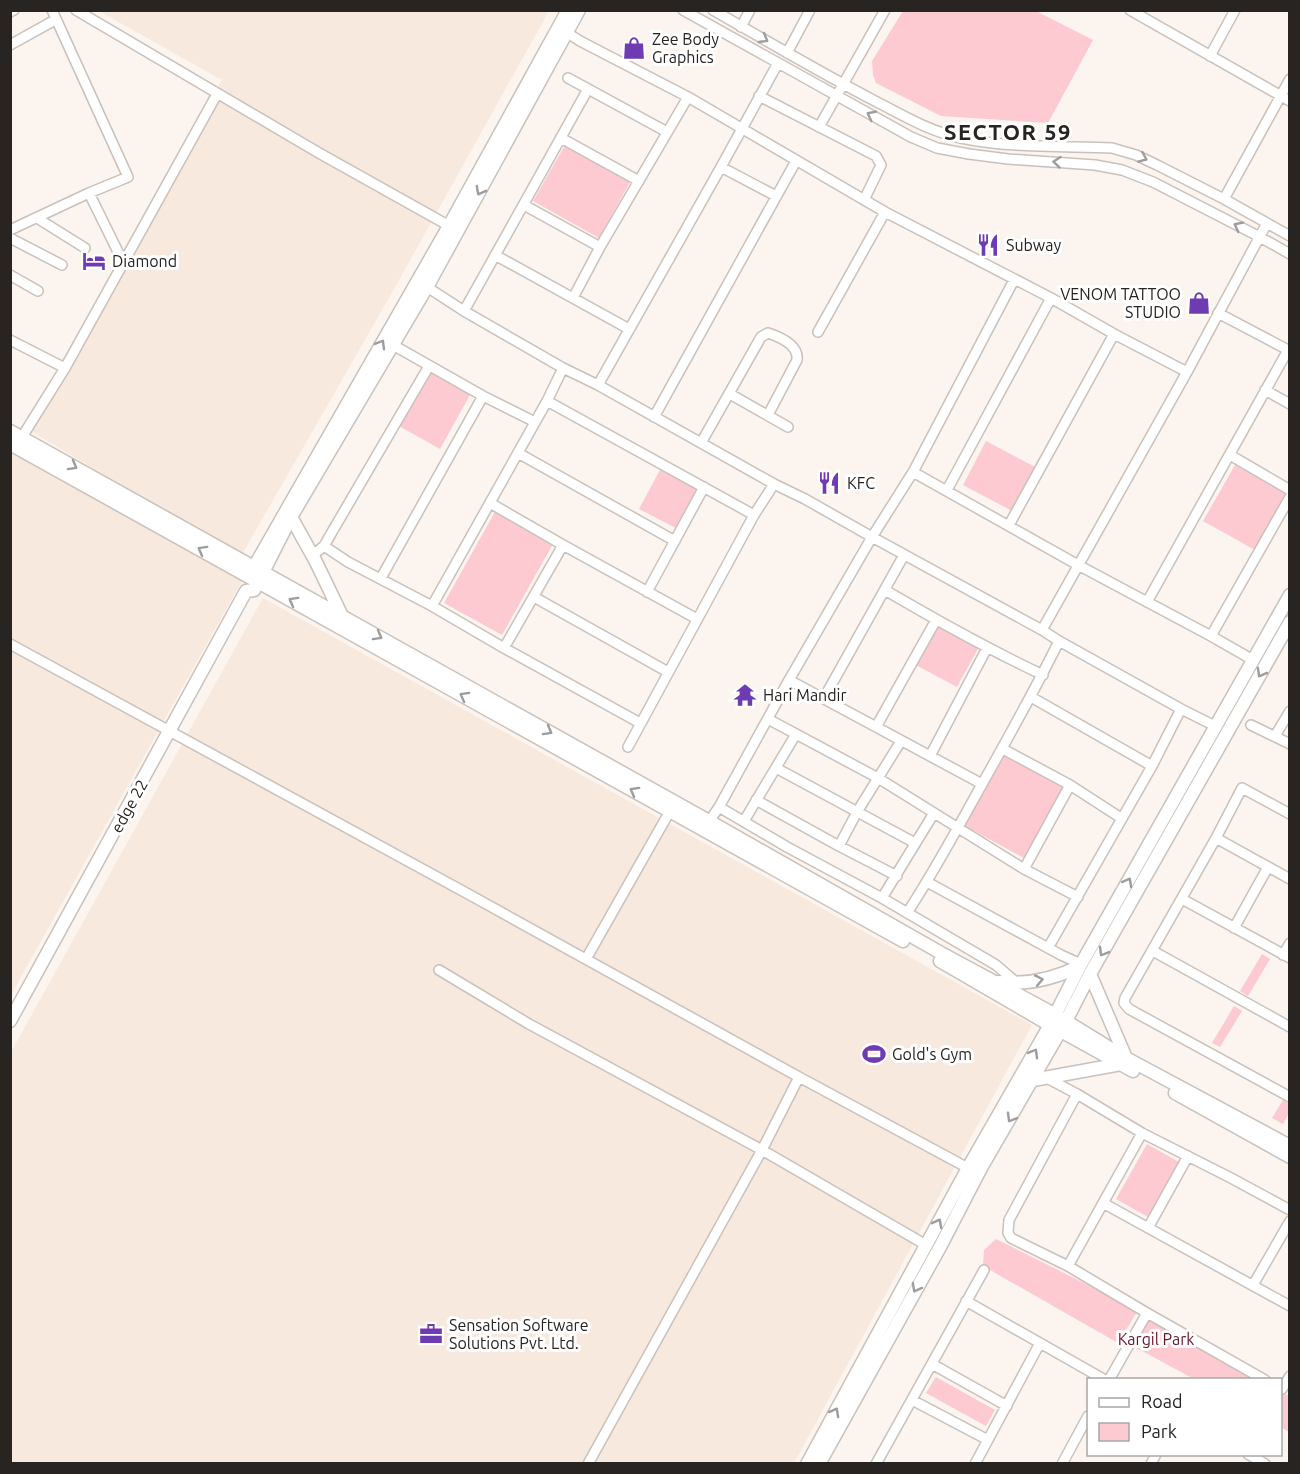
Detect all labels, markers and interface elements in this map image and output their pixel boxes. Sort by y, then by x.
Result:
place label: Zee Body Graphics [652,30,719,66]
one-way arrow [758,32,768,44]
shop icon: Zee Body Graphics [621,35,647,61]
one-way arrow [866,111,877,122]
district label: SECTOR 59 [944,119,1072,144]
one-way arrow [1136,151,1147,163]
one-way arrow [1052,156,1061,169]
one-way arrow [476,185,487,195]
one-way arrow [1234,222,1245,233]
restaurant icon: Subway [975,232,1001,258]
place label: Subway [1006,236,1061,254]
hotel icon: Diamond [81,248,107,274]
place label: Diamond [112,252,177,270]
place label: VENOM TATTOO STUDIO [1060,285,1181,321]
shop icon: VENOM TATTOO STUDIO [1186,290,1212,316]
one-way arrow [374,340,385,350]
one-way arrow [67,458,77,470]
restaurant icon: KFC [816,470,842,496]
place label: KFC [847,474,875,492]
one-way arrow [198,546,208,557]
one-way arrow [289,597,299,608]
one-way arrow [372,629,382,640]
one-way arrow [1257,667,1268,677]
temple icon: Hari Mandir [732,682,758,708]
place label: Hari Mandir [763,686,847,704]
one-way arrow [459,692,470,703]
one-way arrow [542,724,552,735]
street label: edge 22 [107,776,151,836]
one-way arrow [630,787,640,799]
one-way arrow [1120,878,1132,888]
one-way arrow [1098,946,1110,957]
one-way arrow [1033,974,1043,987]
sports icon: Gold's Gym [861,1041,887,1067]
place label: Gold's Gym [892,1045,972,1063]
one-way arrow [1027,1049,1039,1059]
one-way arrow [1006,1112,1018,1122]
one-way arrow [931,1219,942,1229]
one-way arrow [912,1282,923,1293]
place label: Sensation Software Solutions Pvt. Ltd. [449,1316,589,1352]
office icon: Sensation Software Solutions Pvt. Ltd. [418,1321,444,1347]
park label: Kargil Park [1118,1330,1194,1348]
legend [1087,1378,1282,1456]
text: Road [1141,1391,1183,1411]
one-way arrow [828,1408,839,1418]
text: Park [1141,1421,1177,1441]

